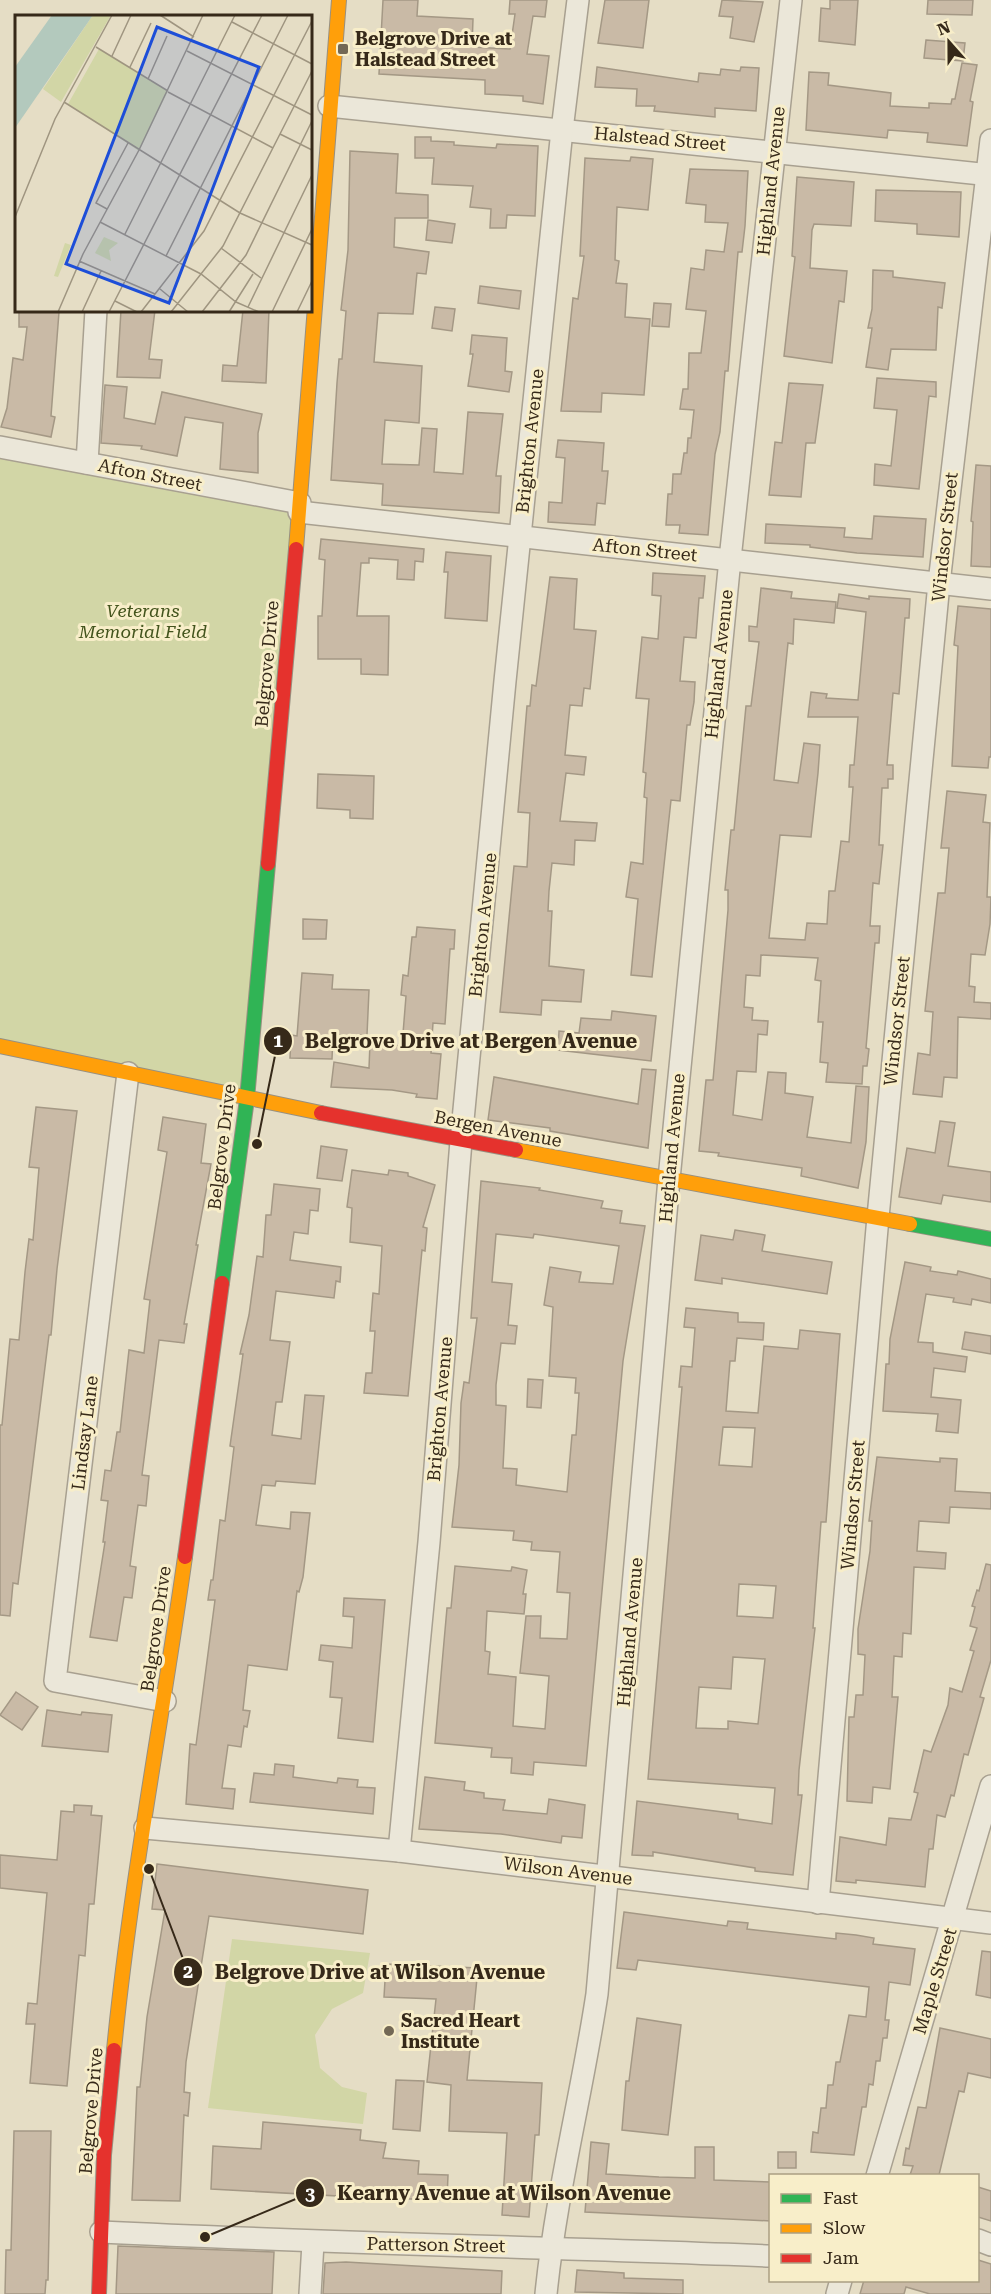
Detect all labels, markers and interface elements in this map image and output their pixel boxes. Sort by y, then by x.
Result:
north arrow [919,12,979,72]
inset map [15,15,312,312]
text: N [935,17,953,40]
place label: Belgrove Drive at Halstead Street [355,28,512,70]
marker: Belgrove Drive at Halstead Street [336,42,350,56]
street label: Highland Avenue [752,105,789,257]
street label: Halstead Street [593,122,727,155]
street label: Brighton Avenue [511,367,548,514]
street label: Afton Street [96,454,204,495]
street label: Windsor Street [927,471,962,603]
street label: Afton Street [592,534,699,565]
street label: Highland Avenue [700,588,737,740]
park label: Veterans Memorial Field [78,600,207,642]
street label: Belgrove Drive [251,600,283,728]
street label: Brighton Avenue [464,851,501,998]
street label: Windsor Street [879,955,914,1087]
callout: Belgrove Drive at Bergen Avenue [263,1022,649,1060]
text: Belgrove Drive at Bergen Avenue [305,1029,637,1053]
text: 1 [273,1030,283,1051]
street label: Highland Avenue [655,1072,689,1224]
street label: Belgrove Drive [203,1083,240,1211]
street label: Bergen Avenue [433,1106,564,1151]
street label: Brighton Avenue [423,1336,456,1482]
street label: Lindsay Lane [67,1374,102,1492]
street label: Windsor Street [836,1439,869,1571]
street label: Highland Avenue [613,1556,647,1708]
street label: Belgrove Drive [136,1564,175,1693]
street label: Wilson Avenue [502,1852,634,1889]
street label: Maple Street [908,1925,961,2037]
callout: Belgrove Drive at Wilson Avenue [173,1953,557,1991]
text: Belgrove Drive at Wilson Avenue [215,1960,546,1984]
text: 2 [183,1961,193,1982]
place label: Sacred Heart Institute [401,2010,520,2052]
marker: Sacred Heart Institute [382,2024,396,2038]
street label: Belgrove Drive [75,2047,107,2175]
callout: Kearny Avenue at Wilson Avenue [295,2174,683,2212]
legend [769,2174,979,2282]
text: Kearny Avenue at Wilson Avenue [337,2181,671,2205]
text: 3 [305,2183,315,2204]
text: Fast [823,2187,858,2208]
text: Slow [823,2217,865,2238]
street label: Patterson Street [367,2233,506,2256]
text: Jam [823,2247,859,2268]

